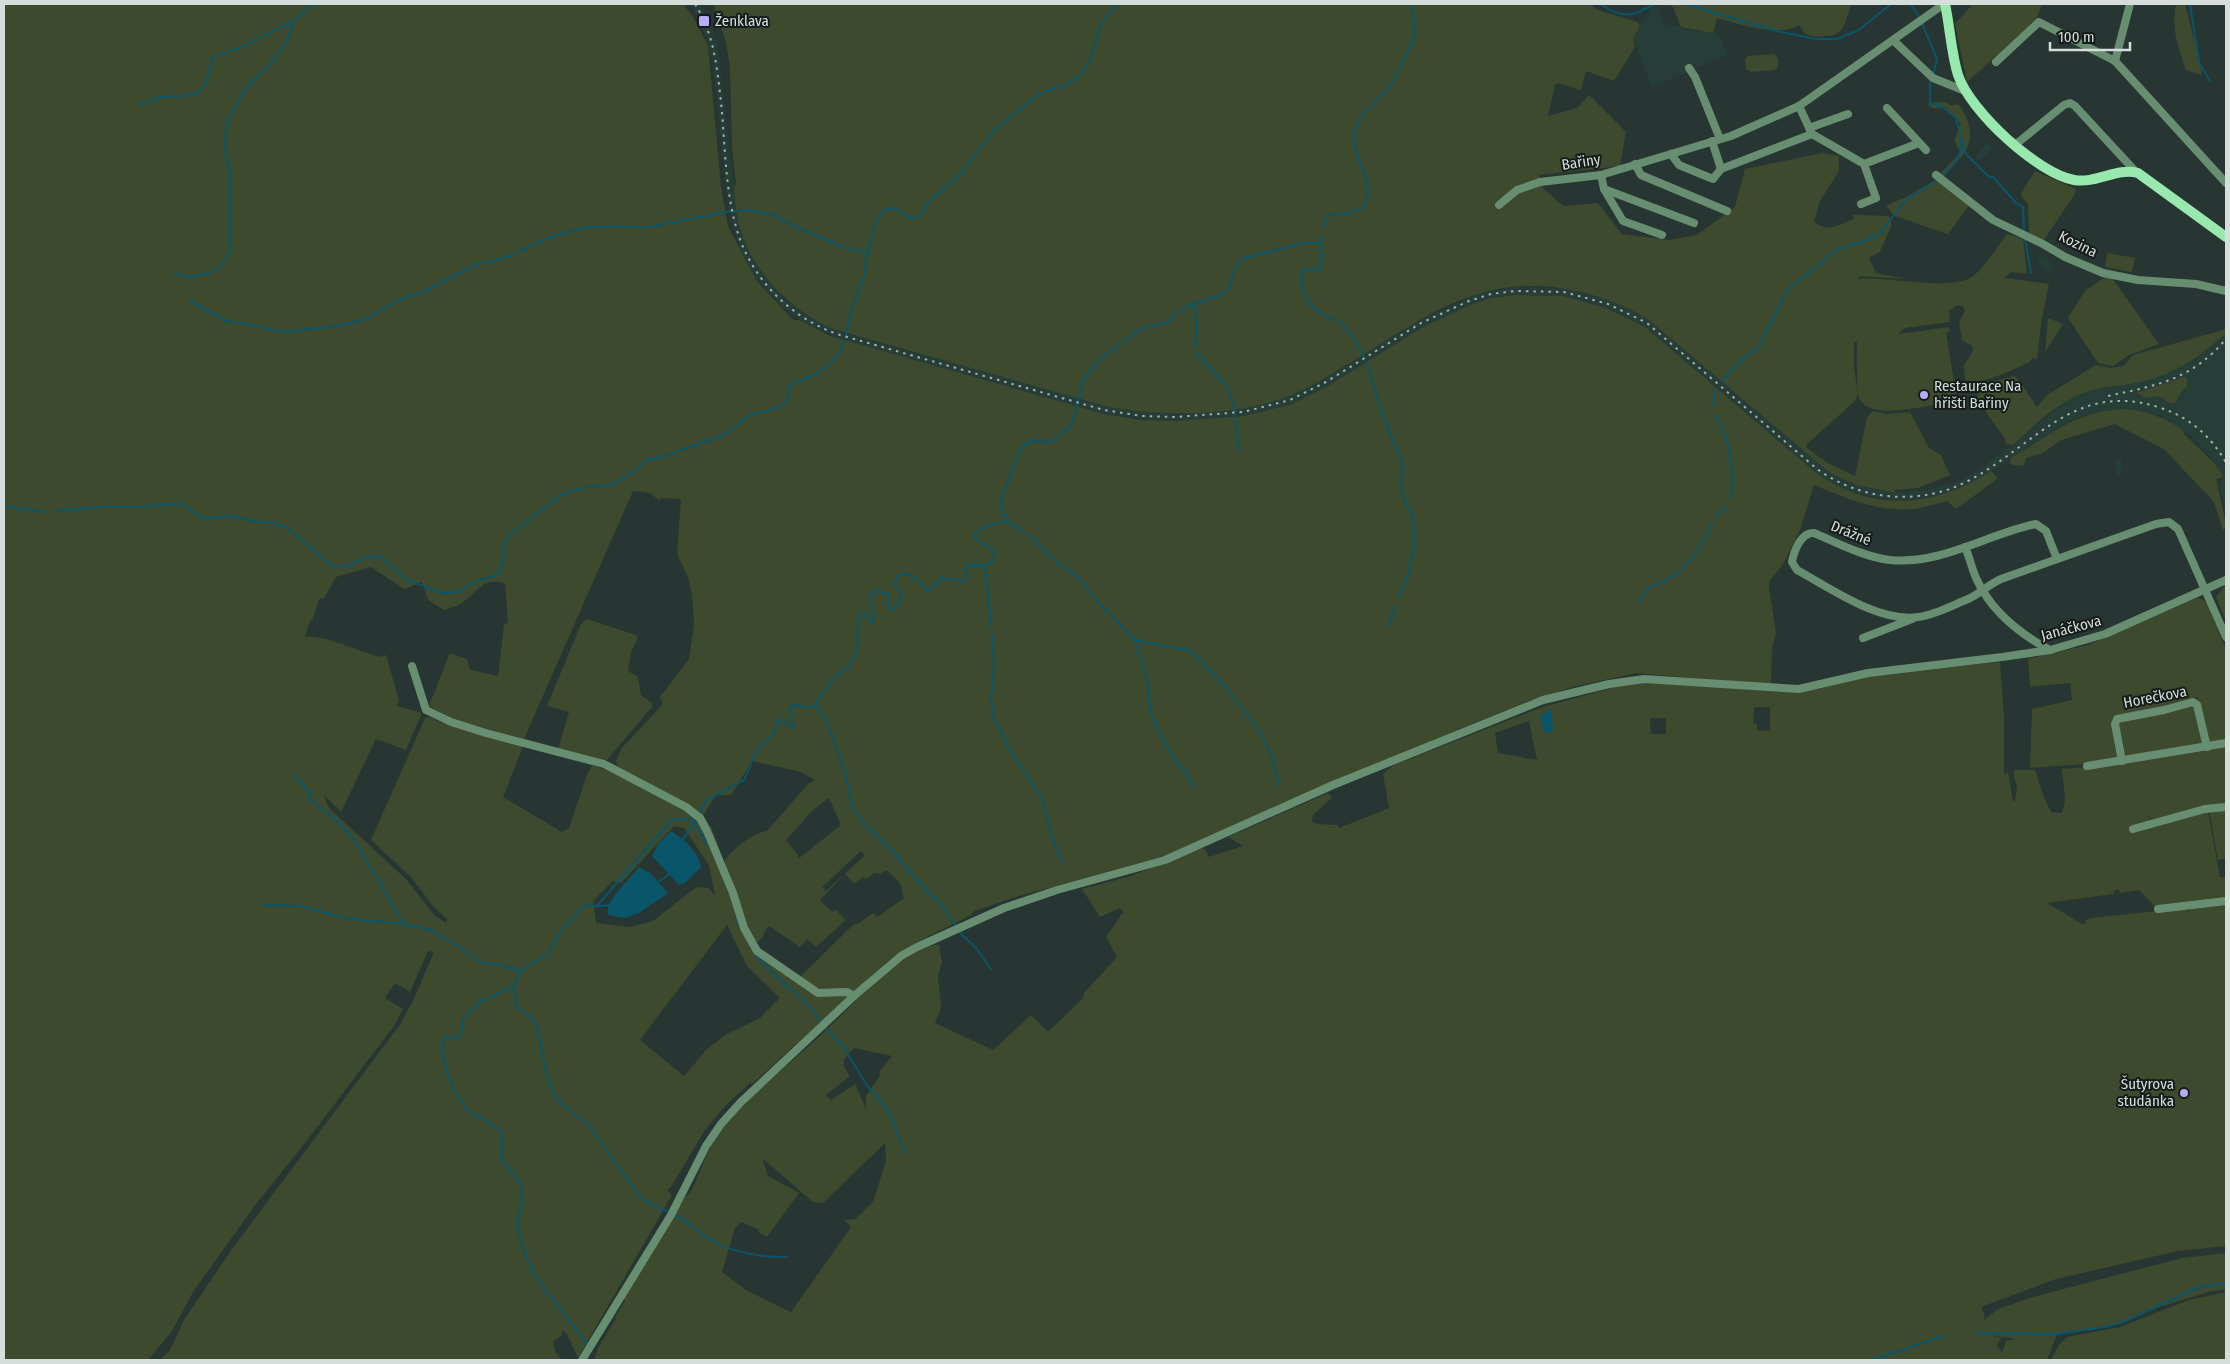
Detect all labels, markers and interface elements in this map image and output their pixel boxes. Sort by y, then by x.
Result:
place label: Ženklava [715,12,769,30]
marker: Ženklava [697,14,711,28]
scale bar [2050,20,2130,52]
text: 100 m [2058,28,2095,46]
street label: Bařiny [1560,150,1602,174]
street label: Kozina [2056,227,2100,261]
place label: Restaurace Na hřišti Bařiny [1934,377,2021,412]
marker: Restaurace Na hřišti Bařiny [1918,389,1930,401]
street label: Drážné [1828,517,1874,549]
street label: Janáčkova [2039,611,2103,645]
street label: Horečkova [2122,682,2188,712]
place label: Šutyrova studánka [2117,1075,2174,1110]
marker: Šutyrova studánka [2178,1087,2190,1099]

